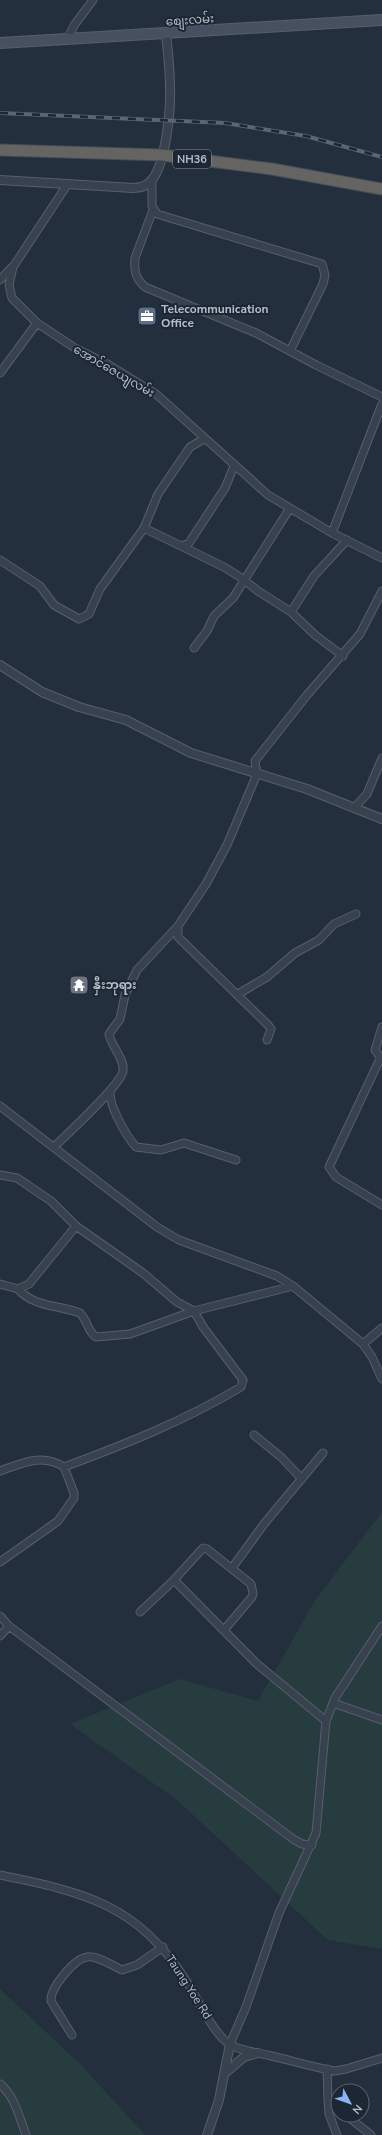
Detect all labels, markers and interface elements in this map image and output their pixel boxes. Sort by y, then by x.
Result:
street label: စျေးလမ်း [165,9,215,32]
road number: NH36 [173,150,211,168]
place label: Telecommunication Office [161,301,269,331]
office icon: Telecommunication Office [136,305,158,327]
street label: အောင်ဇေယျလမ်း [69,340,158,403]
temple icon: နှီးဘုရား [68,974,90,996]
place label: နှီးဘုရား [93,976,137,996]
street label: Taung Yoe Rd [162,1952,216,2022]
north arrow [330,2083,370,2123]
text: N [349,2101,366,2117]

